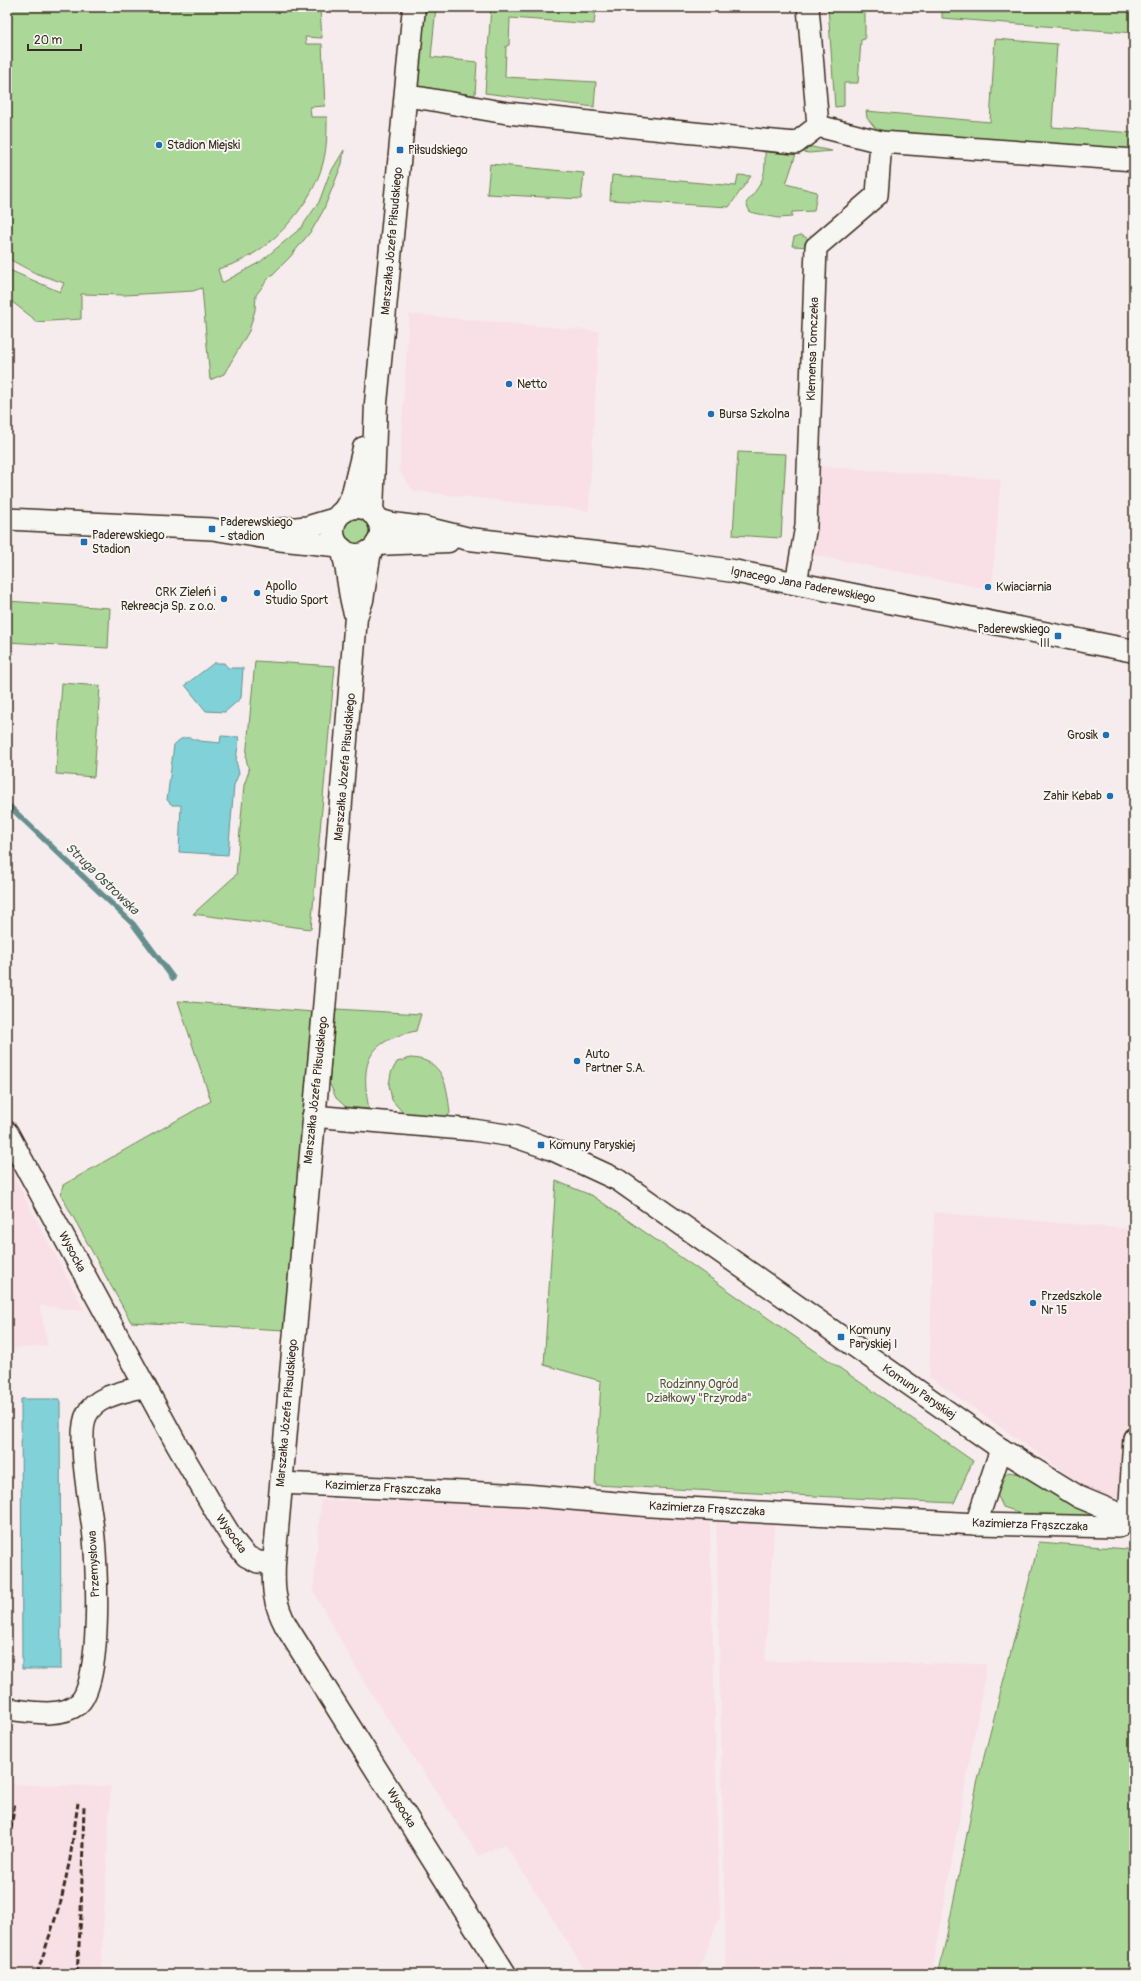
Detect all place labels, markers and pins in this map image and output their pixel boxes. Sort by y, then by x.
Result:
place label: Stadion Miejski [167,138,240,153]
marker: Stadion Miejski [154,140,164,150]
place label: Piłsudskiego [408,143,468,158]
marker: Piłsudskiego [395,145,405,155]
place label: Netto [517,377,548,392]
marker: Netto [504,379,514,389]
place label: Bursa Szkolna [719,407,790,422]
marker: Bursa Szkolna [706,409,716,419]
place label: Paderewskiego - stadion [220,515,293,544]
marker: Paderewskiego - stadion [207,524,217,534]
place label: Paderewskiego Stadion [92,528,165,557]
marker: Paderewskiego Stadion [79,537,89,547]
place label: Apollo Studio Sport [265,579,328,608]
place label: Kwiaciarnia [996,580,1052,595]
marker: Kwiaciarnia [983,582,993,592]
place label: CRK Zieleń i Rekreacja Sp. z o.o. [121,585,216,614]
marker: Apollo Studio Sport [252,588,262,598]
marker: CRK Zieleń i Rekreacja Sp. z o.o. [219,594,229,604]
place label: Paderewskiego III [977,622,1051,651]
marker: Paderewskiego III [1053,631,1063,641]
place label: Grosik [1067,728,1098,743]
marker: Grosik [1101,730,1111,740]
place label: Zahir Kebab [1043,789,1102,804]
marker: Zahir Kebab [1105,791,1115,801]
place label: Auto Partner S.A. [585,1047,645,1076]
marker: Auto Partner S.A. [572,1056,582,1066]
place label: Komuny Paryskiej [549,1138,636,1153]
marker: Komuny Paryskiej [536,1140,546,1150]
place label: Przedszkole Nr 15 [1041,1289,1102,1318]
marker: Przedszkole Nr 15 [1028,1298,1038,1308]
place label: Komuny Paryskiej I [849,1323,897,1352]
marker: Komuny Paryskiej I [836,1332,846,1342]

